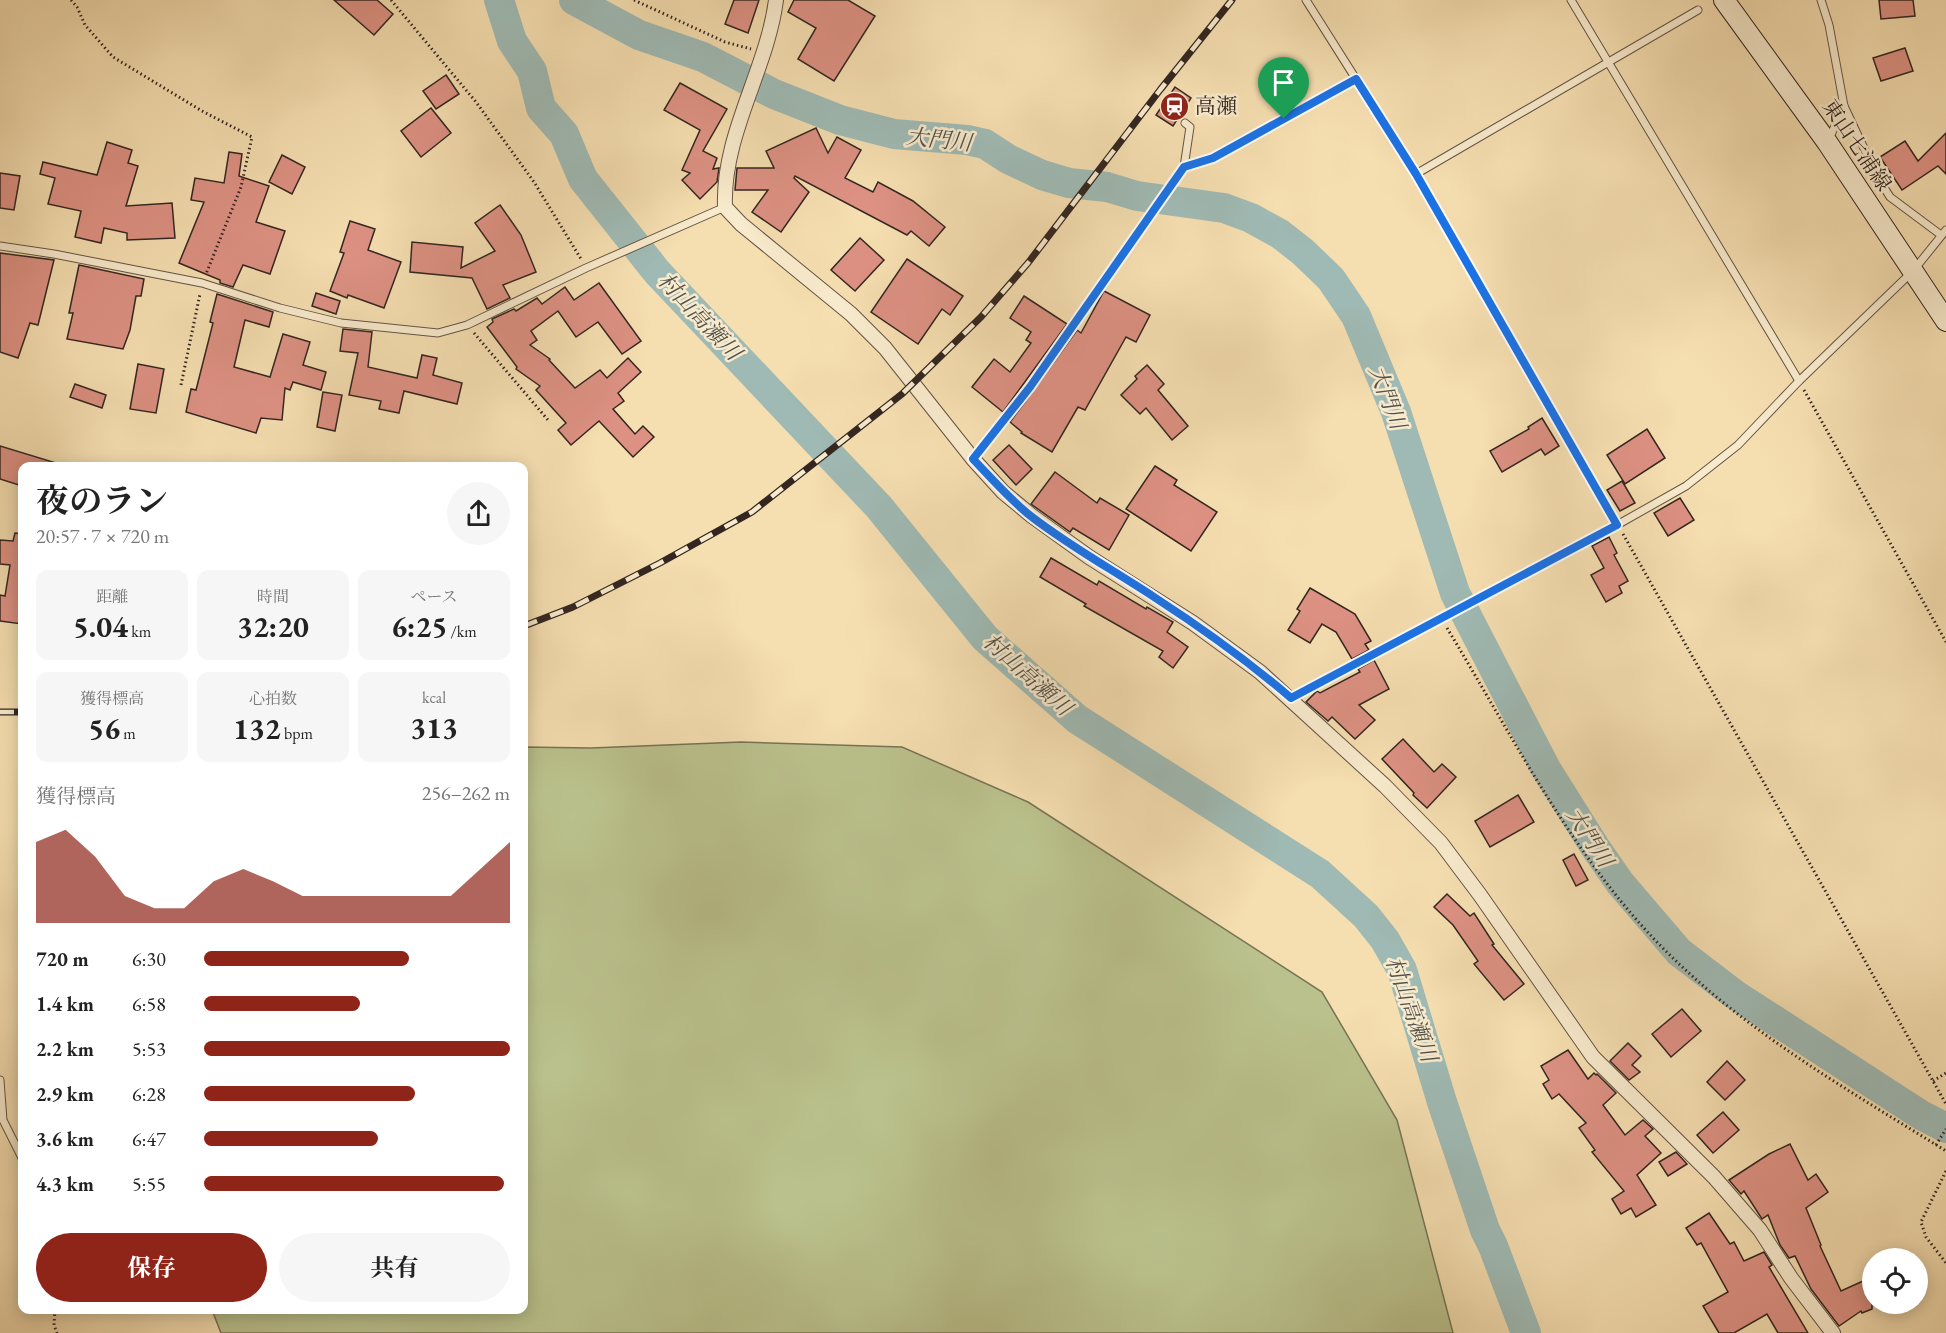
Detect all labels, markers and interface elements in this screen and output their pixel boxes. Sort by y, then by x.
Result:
pin [1258,57,1309,119]
icon: arrive [1267,66,1300,99]
station icon: 高瀬 [1158,90,1190,122]
place label: 高瀬 [1195,92,1237,119]
street label: 東山七浦線 [1817,94,1898,196]
water label: 大門川 [905,122,975,158]
water label: 村山高瀬川 [652,266,749,368]
water label: 大門川 [1362,361,1414,435]
text: 夜のラン [36,479,168,522]
button: share [447,482,510,545]
text: 20:57 · 7 × 720 m [36,523,169,549]
text: 距離 [96,586,128,607]
text: 時間 [257,586,289,607]
text: ペース [410,586,458,607]
text: 5.04 [73,607,128,646]
text: 32:20 [237,607,309,646]
text: 6:25 [391,607,447,646]
text: km [128,621,151,642]
text: /km [447,621,477,642]
water label: 村山高瀬川 [977,627,1080,723]
text: kcal [422,687,446,708]
text: 獲得標高 [80,688,144,709]
text: 心拍数 [249,688,297,709]
text: 313 [410,708,458,747]
text: 56 [88,709,120,748]
text: 132 [233,709,281,748]
text: m [120,723,136,744]
text: bpm [281,723,313,744]
text: 256–262 m [422,780,510,806]
text: 獲得標高 [36,783,116,809]
water label: 大門川 [1559,802,1621,875]
text: 720 m [36,946,89,972]
text: 6:30 [132,946,166,972]
water label: 村山高瀬川 [1379,953,1445,1068]
text: 1.4 km [36,991,94,1017]
text: 6:58 [132,991,166,1017]
text: 2.2 km [36,1036,94,1062]
text: 5:53 [132,1036,166,1062]
text: 2.9 km [36,1081,94,1107]
text: 6:28 [132,1081,166,1107]
text: 3.6 km [36,1126,94,1152]
text: 6:47 [132,1126,166,1152]
text: 4.3 km [36,1171,94,1197]
text: 5:55 [132,1171,166,1197]
button: 保存 [36,1233,267,1302]
button: 共有 [279,1233,510,1302]
map controls [1862,1248,1928,1314]
button: locate [1862,1248,1928,1314]

